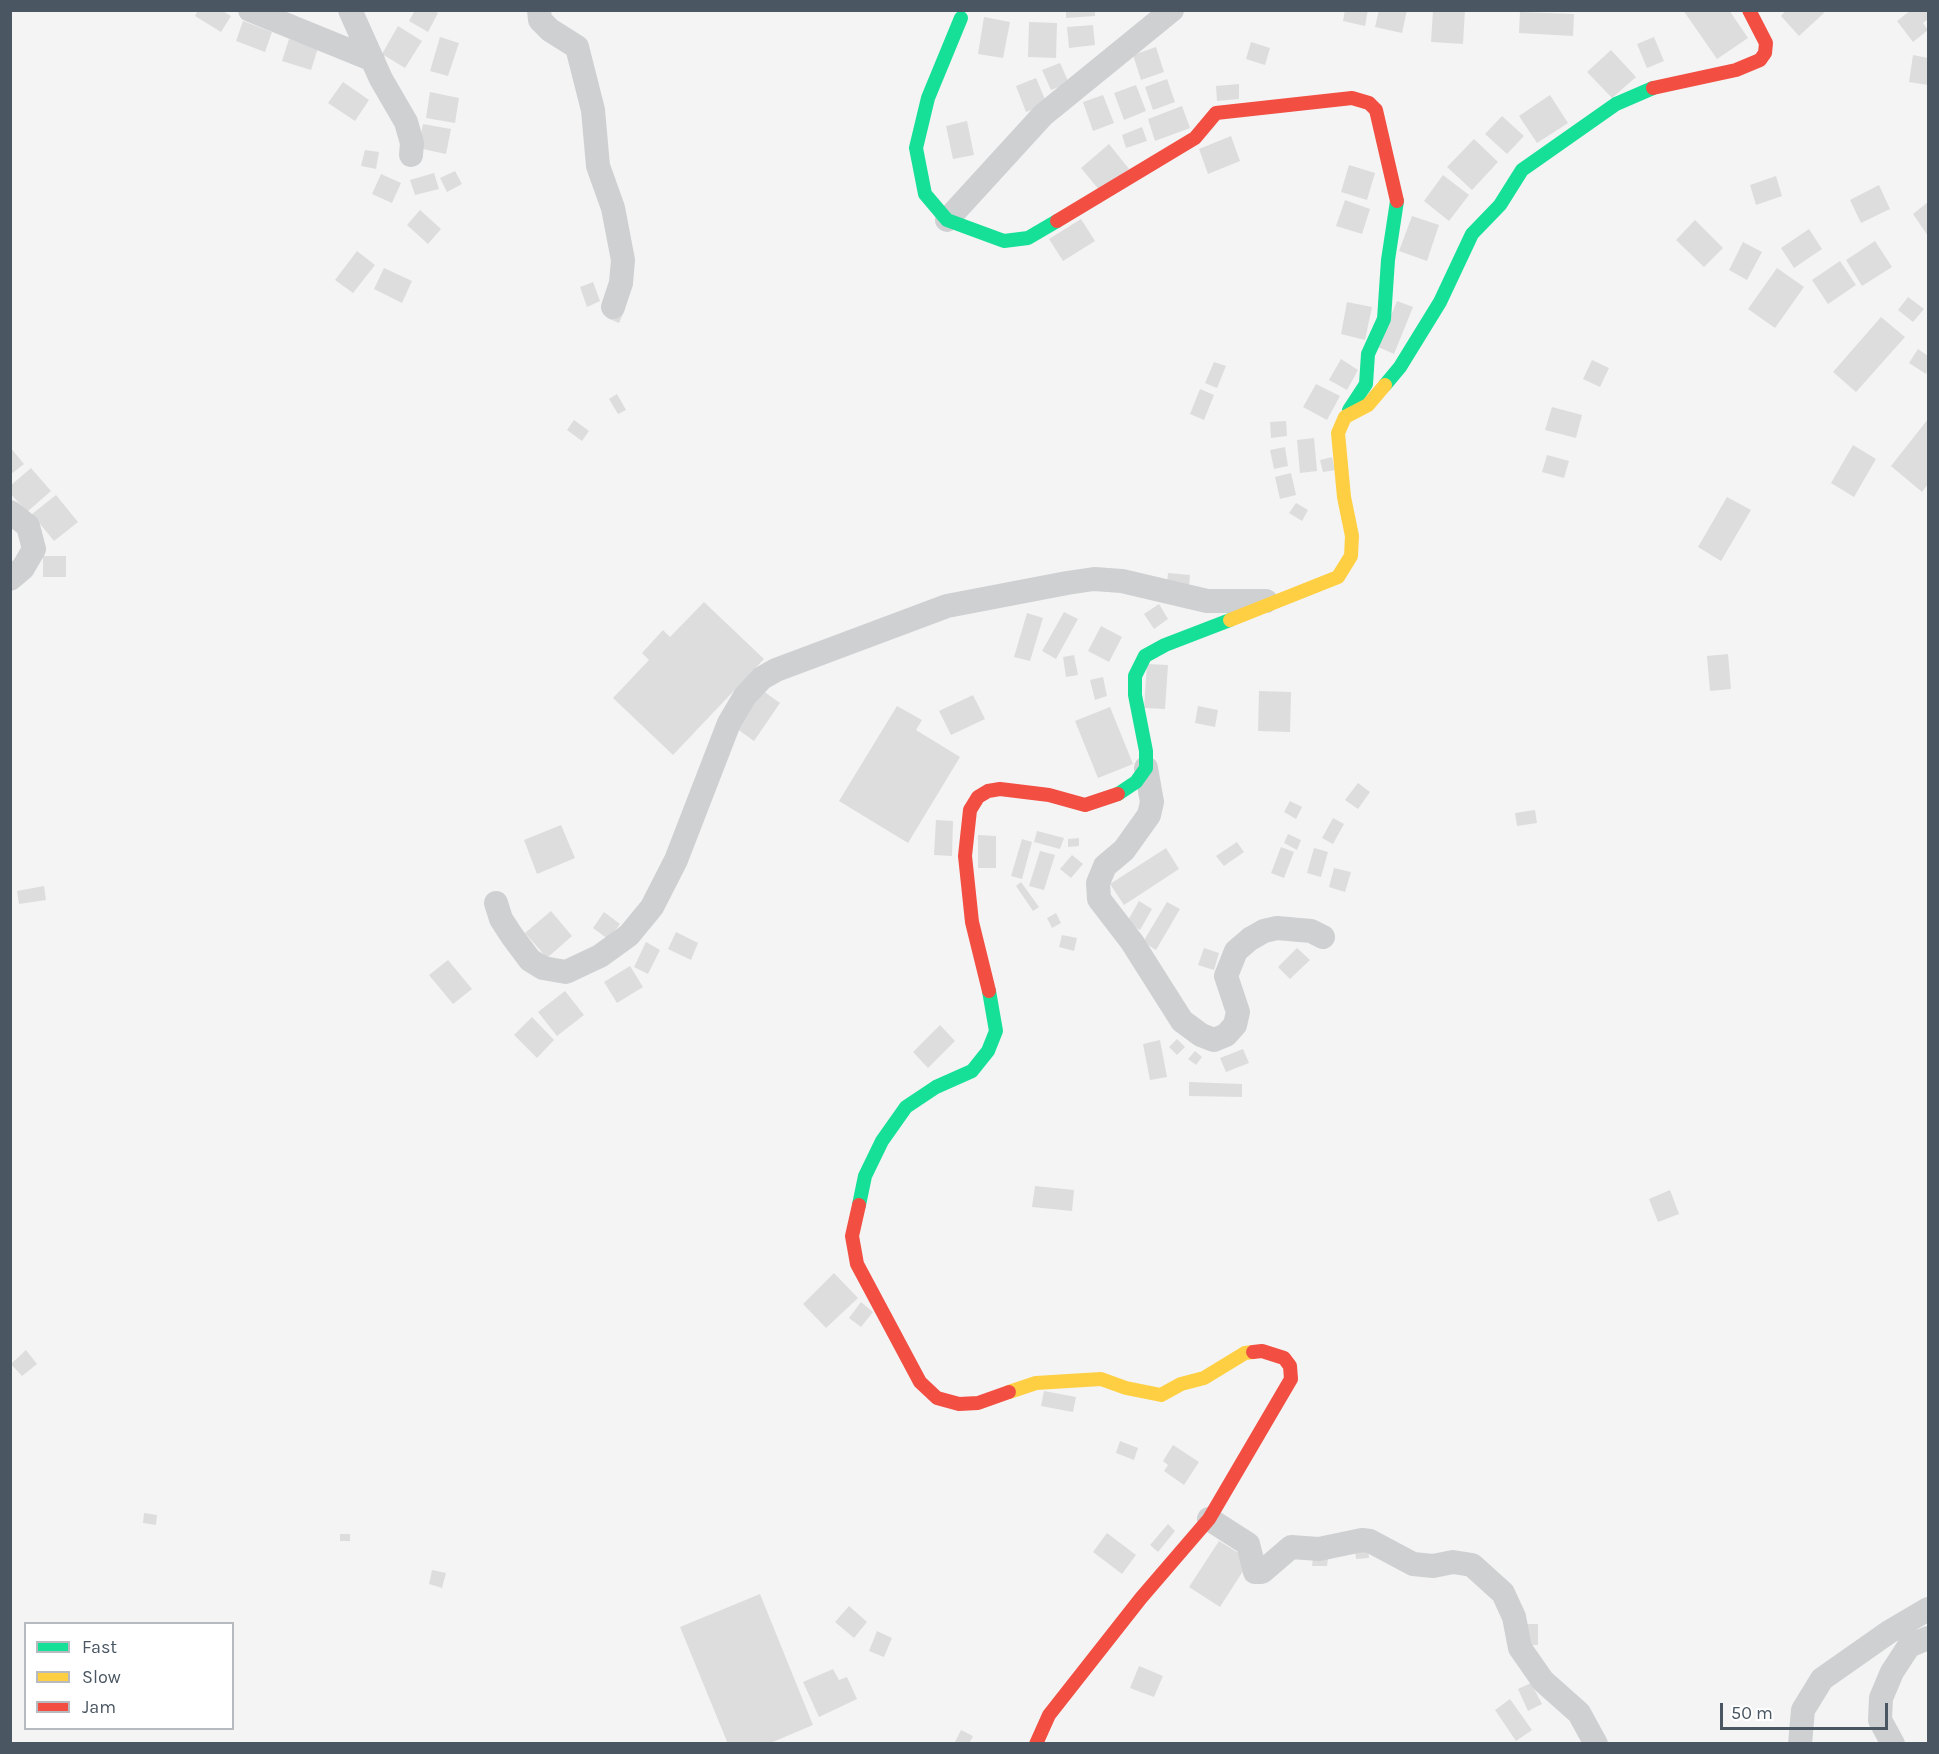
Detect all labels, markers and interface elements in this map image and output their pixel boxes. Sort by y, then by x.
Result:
legend [24,1622,234,1730]
text: Fast [82,1636,117,1658]
text: Slow [82,1666,121,1688]
scale bar [1723,1691,1891,1729]
text: Jam [82,1696,116,1718]
text: 50 m [1731,1702,1773,1724]

